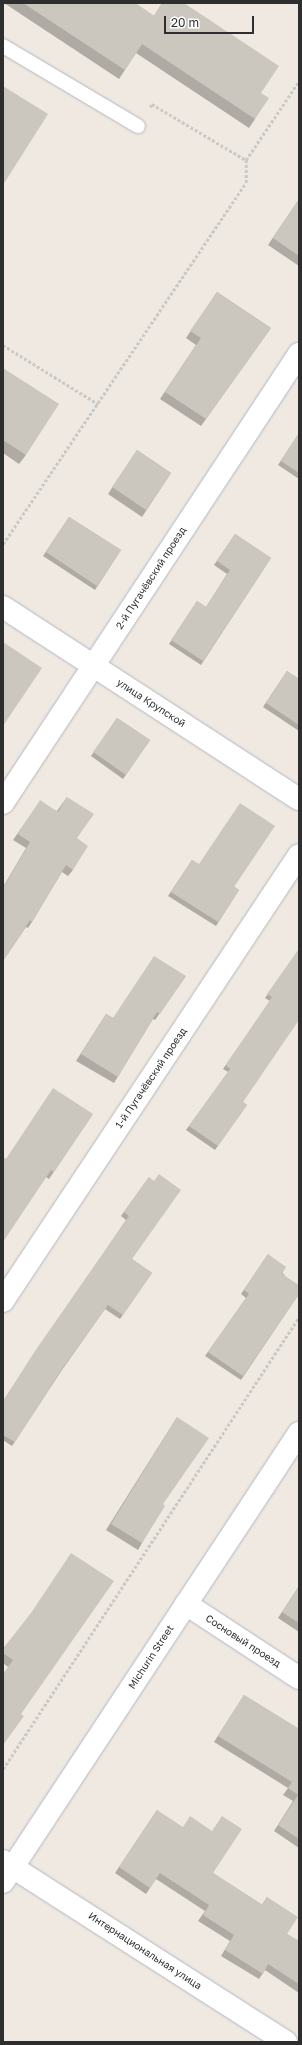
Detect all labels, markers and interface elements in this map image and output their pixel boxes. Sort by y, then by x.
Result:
scale bar [166,8,256,34]
text: 20 m [171,15,199,30]
street label: 2-й Пугачёвский проезд [113,525,189,631]
street label: улица Крупской [114,676,188,730]
street label: 1-й Пугачёвский проезд [113,1026,189,1130]
street label: Сосновый проезд [203,1612,283,1670]
street label: Michurin Street [126,1623,176,1691]
street label: Интернациональная улица [86,1910,204,1992]

